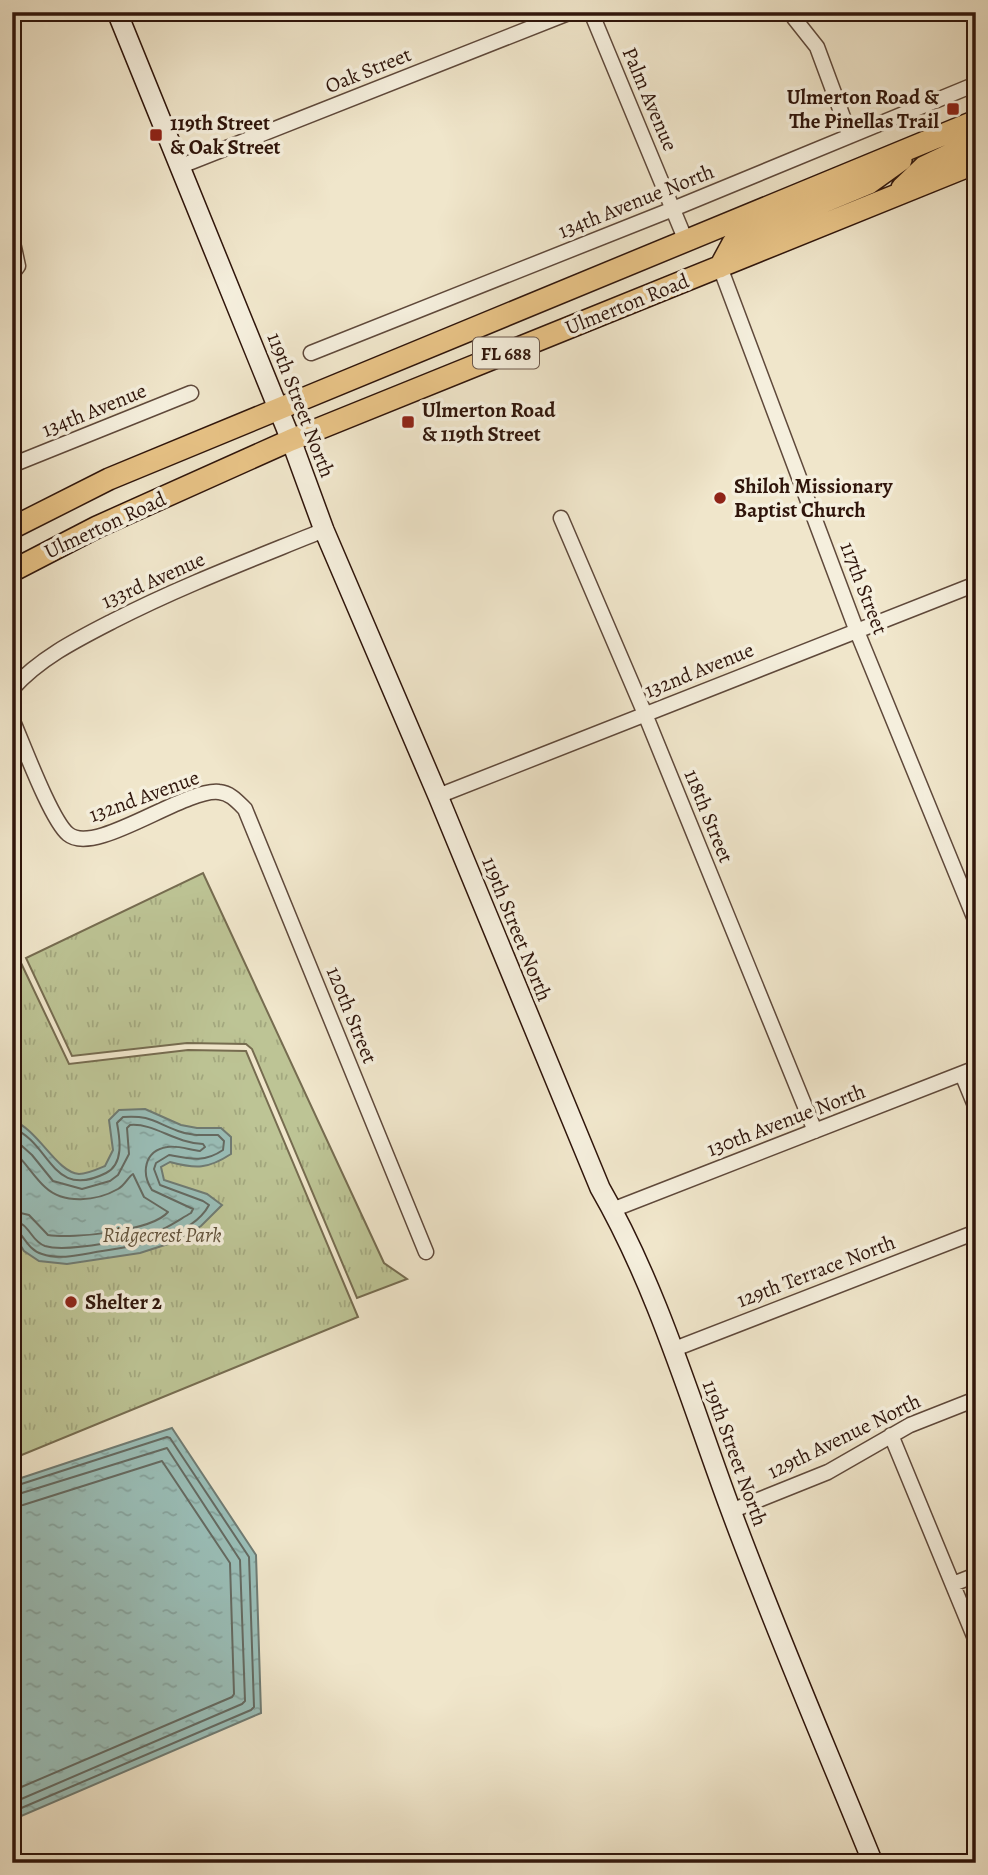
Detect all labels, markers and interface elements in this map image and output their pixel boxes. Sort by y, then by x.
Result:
street label: Oak Street [321,40,415,100]
street label: Palm Avenue [616,43,684,155]
place label: Ulmerton Road & The Pinellas Trail [787,83,940,135]
marker: Ulmerton Road & The Pinellas Trail [945,101,961,117]
place label: 119th Street & Oak Street [170,109,281,161]
marker: 119th Street & Oak Street [148,127,164,143]
street label: 134th Avenue North [554,157,718,245]
street label: Ulmerton Road [561,266,694,342]
street label: 119th Street North [260,328,342,482]
road number: FL 688 [473,338,539,368]
street label: 134th Avenue [38,376,150,444]
place label: Ulmerton Road & 119th Street [422,396,556,448]
marker: Ulmerton Road & 119th Street [400,414,416,430]
place label: Shiloh Missionary Baptist Church [734,472,894,524]
street label: Ulmerton Road [40,484,171,565]
marker: Shiloh Missionary Baptist Church [712,490,728,506]
street label: 117th Street [834,538,894,638]
street label: 133rd Avenue [97,545,209,615]
street label: 132nd Avenue [640,635,758,705]
street label: 132nd Avenue [85,763,203,829]
street label: 118th Street [678,765,740,867]
street label: 119th Street North [475,853,559,1005]
street label: 120th Street [320,962,384,1068]
street label: 130th Avenue North [703,1077,869,1163]
park label: Ridgecrest Park [102,1221,222,1249]
street label: 129th Terrace North [733,1228,899,1314]
place label: Shelter 2 [85,1288,162,1316]
marker: Shelter 2 [63,1294,79,1310]
street label: 119th Street North [696,1376,774,1530]
street label: 129th Avenue North [763,1387,925,1485]

